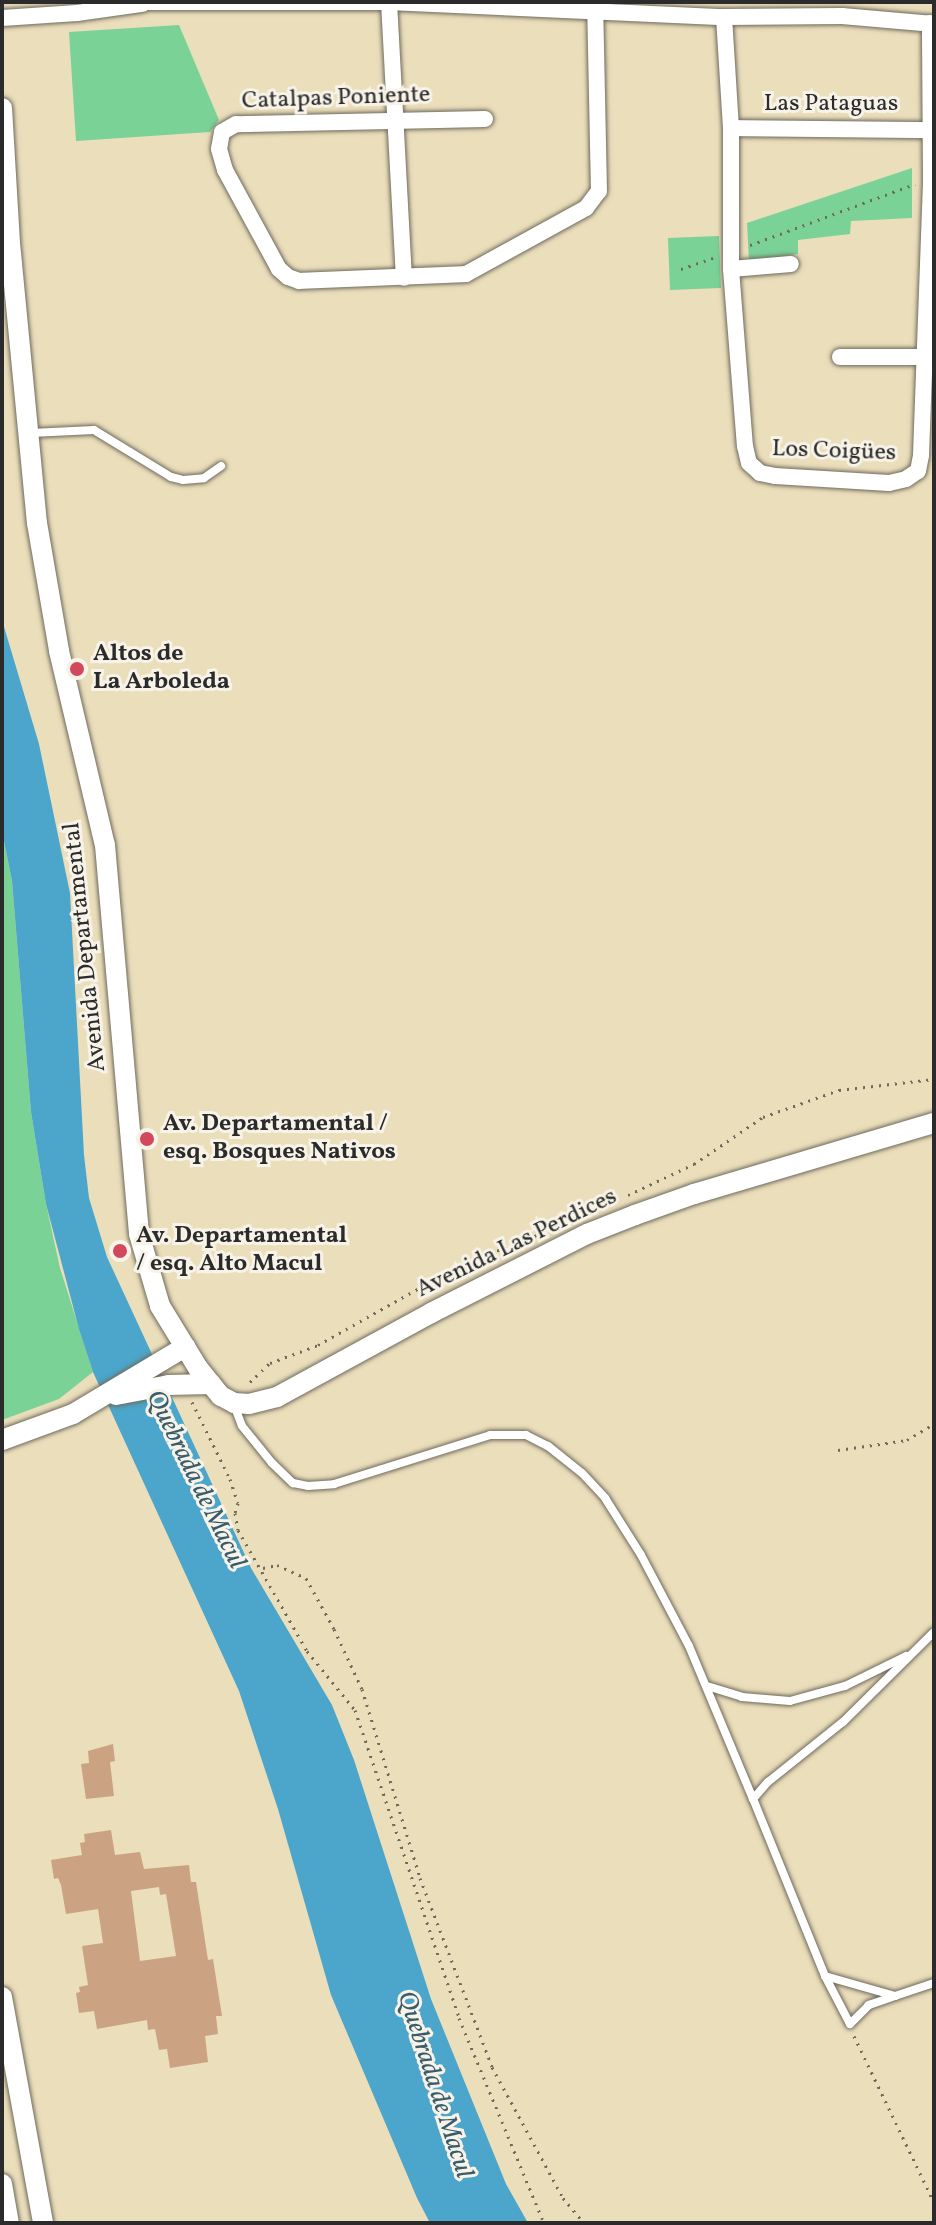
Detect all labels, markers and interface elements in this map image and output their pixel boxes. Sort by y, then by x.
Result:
street label: Catalpas Poniente [241,81,431,117]
street label: Las Pataguas [764,91,898,119]
street label: Los Coigües [771,435,897,469]
place label: Altos de La Arboleda [93,641,230,697]
marker: Altos de La Arboleda [68,660,86,678]
street label: Avenida Departamental [59,821,113,1073]
place label: Av. Departamental / esq. Bosques Nativos [163,1111,396,1167]
marker: Av. Departamental / esq. Bosques Nativos [138,1130,156,1148]
street label: Avenida Las Perdices [412,1183,622,1305]
place label: Av. Departamental / esq. Alto Macul [136,1223,347,1279]
marker: Av. Departamental / esq. Alto Macul [111,1242,129,1260]
water label: Quebrada de Macul [138,1386,252,1574]
water label: Quebrada de Macul [389,1988,479,2182]

